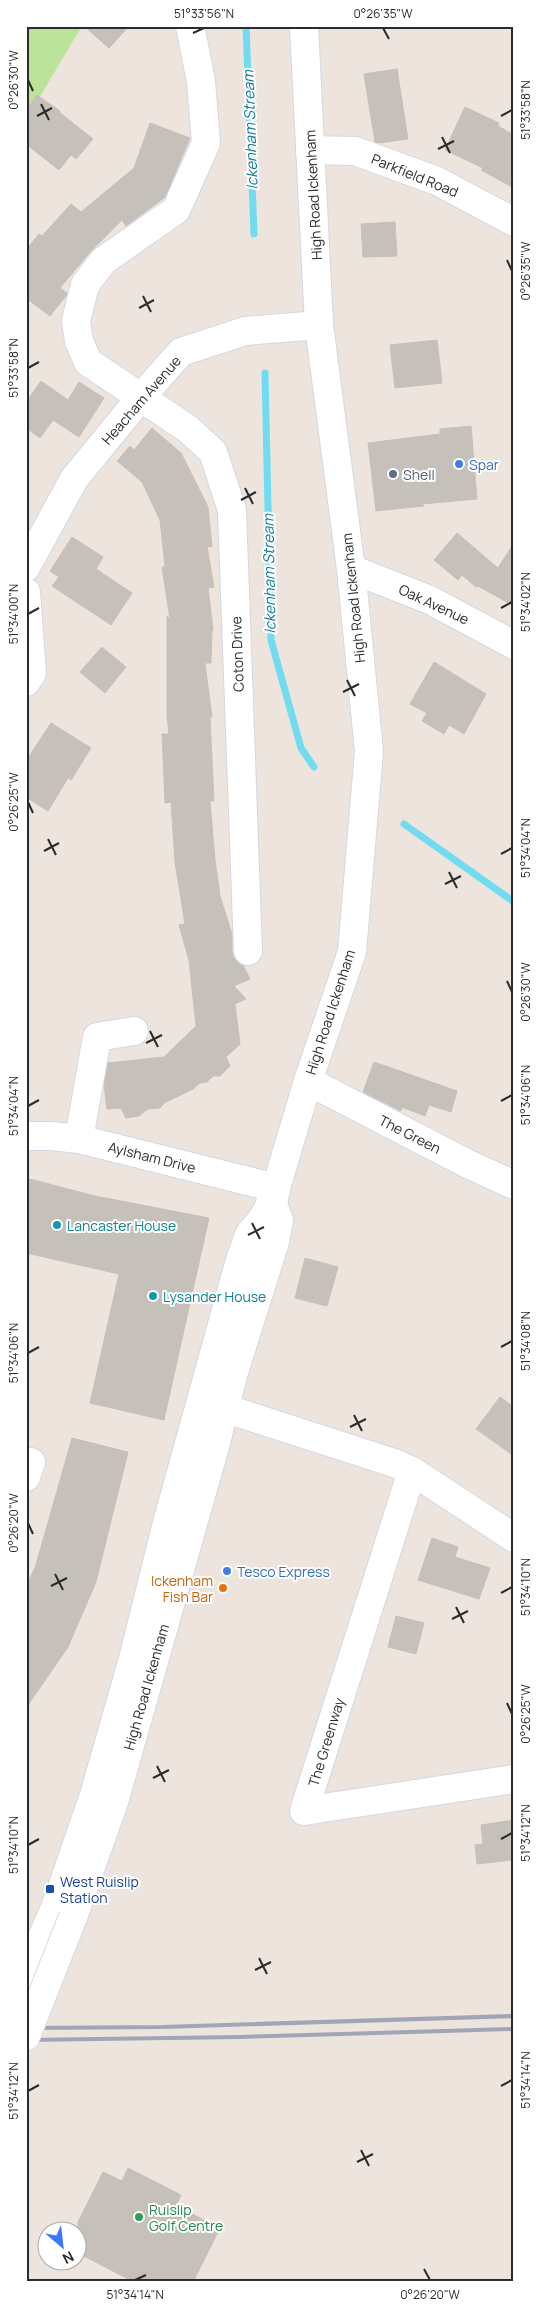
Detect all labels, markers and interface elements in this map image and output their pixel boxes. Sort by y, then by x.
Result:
text: 51°33'56"N [174,5,234,22]
text: 0°26'35"W [353,5,413,22]
text: 0°26'30"W [5,50,22,110]
water label: Ickenham Stream [237,69,263,190]
text: 51°33'58"N [517,80,534,140]
street label: High Road Ickenham [300,129,326,261]
street label: Parkfield Road [369,149,461,201]
text: 0°26'35"W [517,241,534,301]
text: 51°33'58"N [5,338,22,398]
street label: Heacham Avenue [97,352,185,448]
place label: Spar [469,455,499,474]
marker: Spar [453,458,465,470]
place label: Shell [403,465,435,484]
marker: Shell [387,468,399,480]
water label: Ickenham Stream [257,513,281,634]
street label: High Road Ickenham [337,532,369,664]
text: 51°34'02"N [517,572,534,632]
street label: Oak Avenue [396,579,472,629]
text: 51°34'00"N [5,584,22,644]
street label: Coton Drive [226,616,248,692]
text: 0°26'25"W [5,772,22,832]
text: 51°34'04"N [517,818,534,878]
street label: High Road Ickenham [301,947,359,1077]
text: 0°26'30"W [517,962,534,1022]
text: 51°34'06"N [517,1065,534,1125]
text: 51°34'04"N [5,1076,22,1136]
street label: The Green [376,1110,444,1158]
street label: Aylsham Drive [106,1137,198,1177]
place label: Lancaster House [67,1216,176,1235]
marker: Lancaster House [51,1219,63,1231]
place label: Lysander House [163,1287,266,1306]
marker: Lysander House [147,1290,159,1302]
text: 51°34'08"N [517,1311,534,1371]
text: 51°34'06"N [5,1323,22,1383]
text: 0°26'20"W [5,1492,22,1553]
text: 51°34'10"N [517,1558,534,1616]
place label: Tesco Express [237,1562,330,1581]
marker: Tesco Express [221,1565,233,1577]
place label: Ickenham Fish Bar [151,1571,213,1606]
marker: Ickenham Fish Bar [217,1582,229,1594]
street label: High Road Ickenham [119,1622,173,1752]
text: 0°26'25"W [517,1684,534,1744]
street label: The Greenway [303,1695,349,1789]
text: 51°34'12"N [517,1804,534,1862]
text: 51°34'10"N [5,1816,22,1874]
place label: West Ruislip Station [60,1872,139,1907]
marker: West Ruislip Station [44,1883,56,1895]
text: 51°34'14"N [517,2051,534,2109]
text: 51°34'12"N [5,2062,22,2120]
place label: Ruislip Golf Centre [149,2200,223,2235]
marker: Ruislip Golf Centre [133,2211,145,2223]
north arrow [38,2220,88,2270]
text: N [59,2247,77,2269]
text: 51°34'14"N [106,2286,164,2303]
text: 0°26'20"W [400,2286,461,2303]

